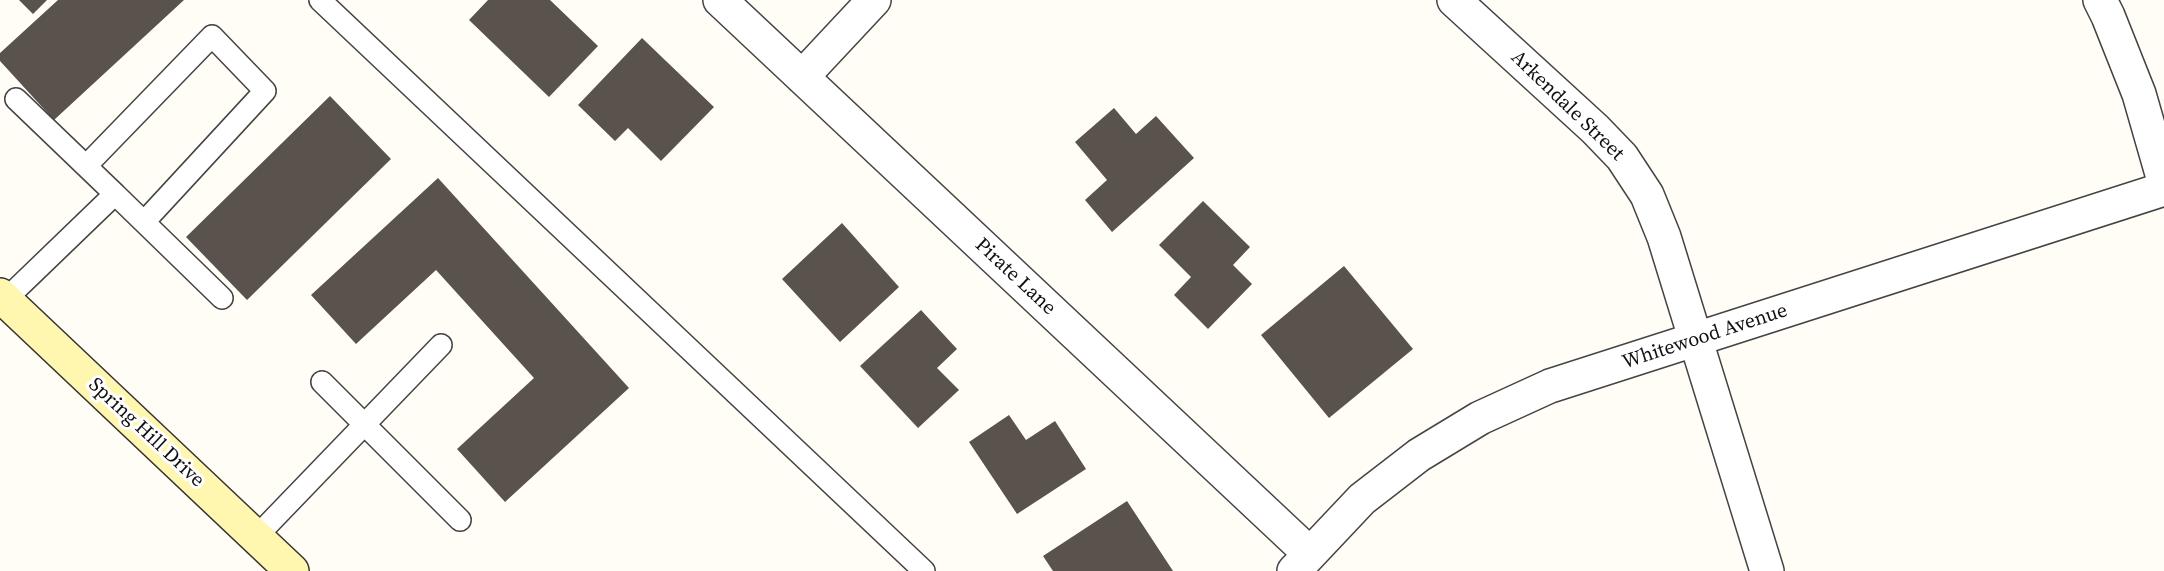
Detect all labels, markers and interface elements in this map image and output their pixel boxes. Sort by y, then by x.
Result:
street label: Arkendale Street [1505,46,1629,166]
street label: Pirate Lane [970,233,1060,321]
street label: Whitewood Avenue [1619,299,1791,375]
street label: Spring Hill Drive [83,373,209,493]

